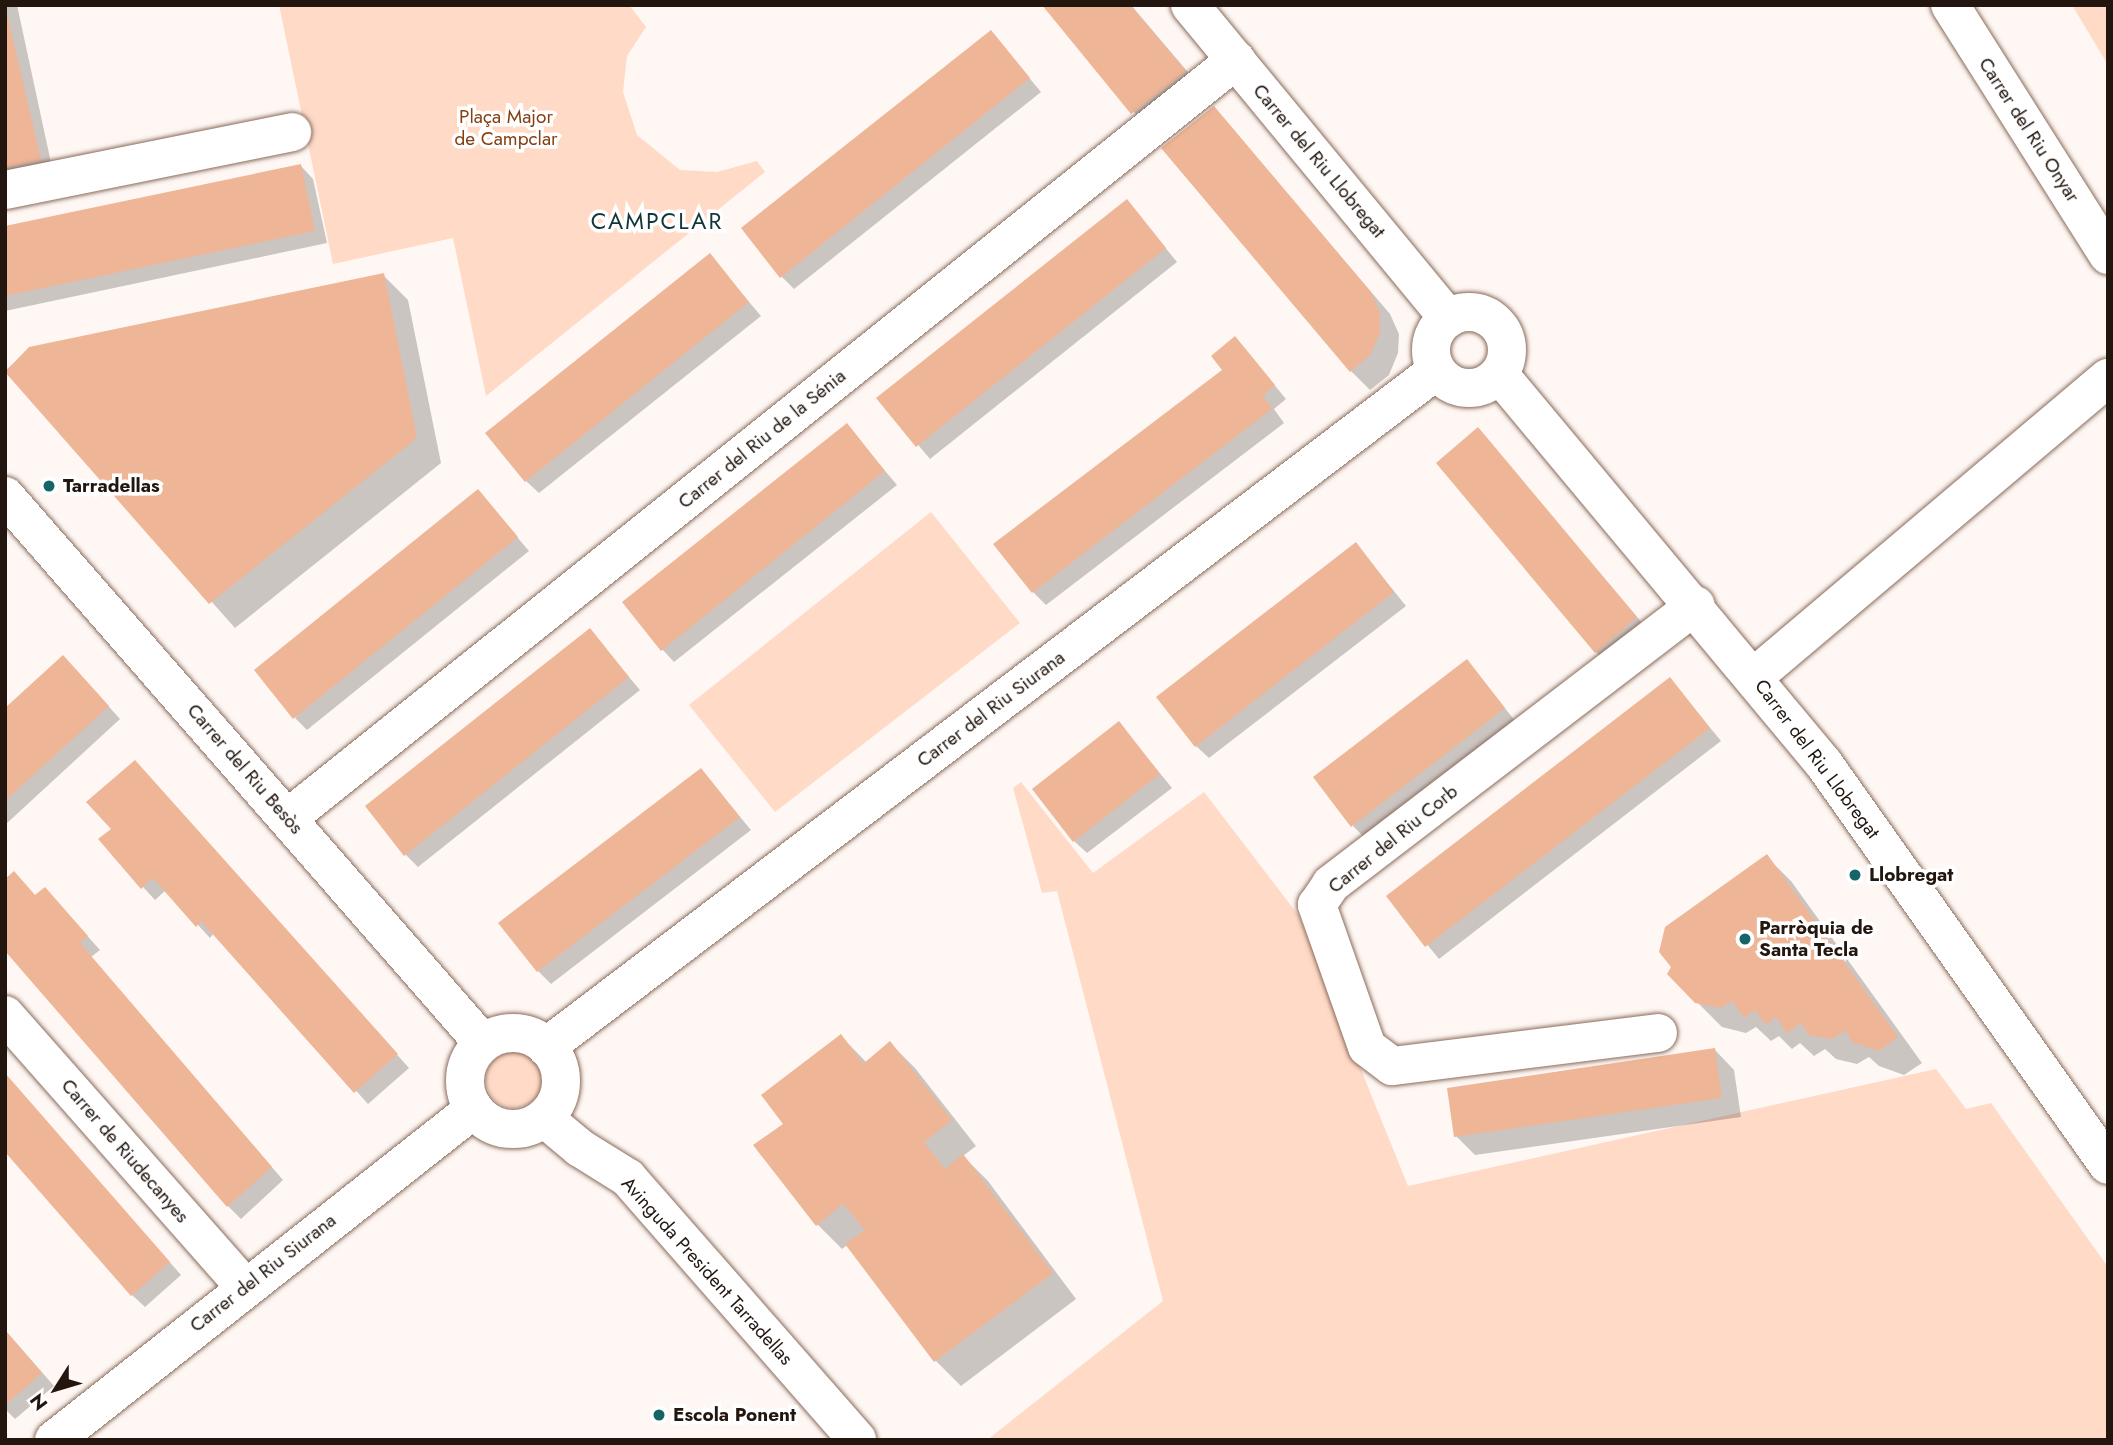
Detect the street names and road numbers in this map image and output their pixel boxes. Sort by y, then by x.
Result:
street label: Carrer del Riu Onyar [1974,53,2084,207]
street label: Carrer del Riu Llobregat [1248,80,1390,242]
street label: Carrer del Riu de la Sénia [674,364,850,514]
street label: Carrer del Riu Siurana [913,646,1069,772]
street label: Carrer del Riu Llobregat [1750,675,1884,843]
street label: Carrer del Riu Besòs [182,699,308,839]
street label: Carrer del Riu Corb [1324,780,1462,898]
street label: Carrer de Riudecanyes [56,1074,194,1228]
street label: Avinguda President Tarradellas [616,1172,798,1370]
street label: Carrer del Riu Siurana [185,1209,341,1337]

